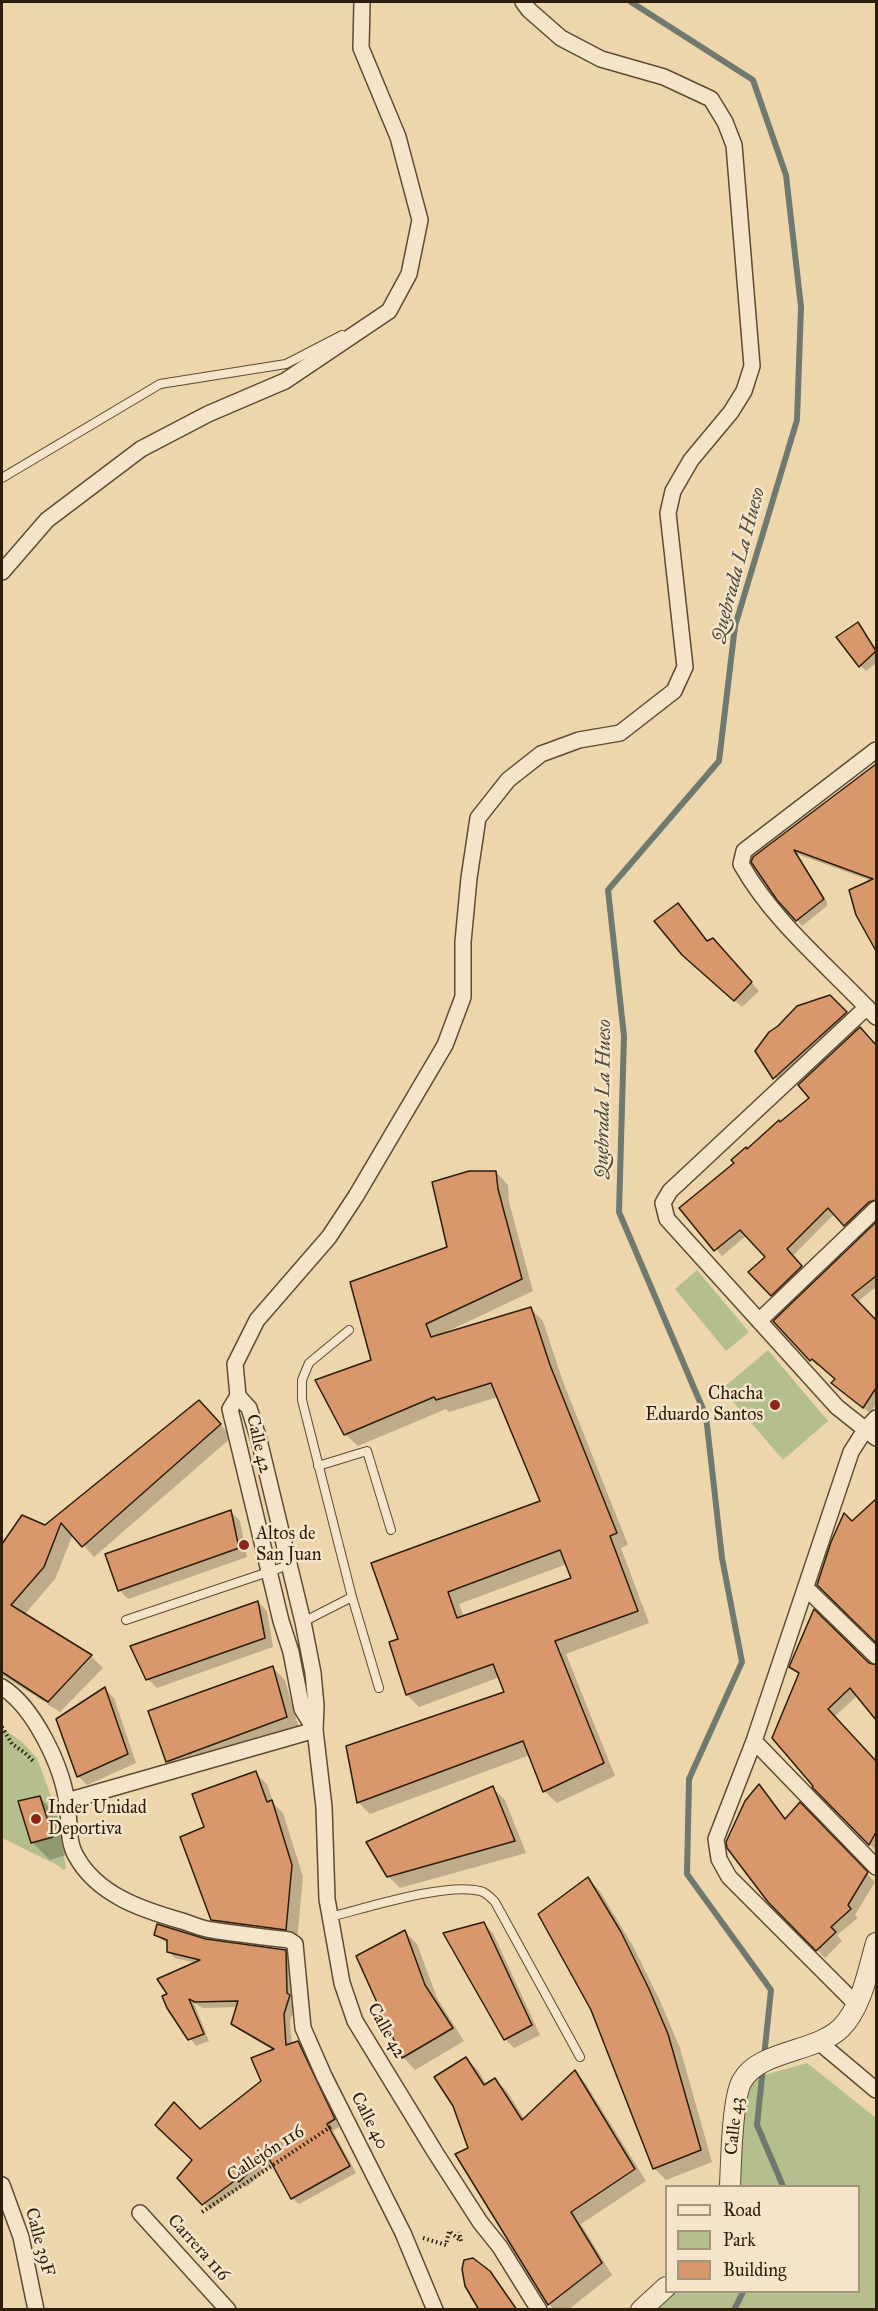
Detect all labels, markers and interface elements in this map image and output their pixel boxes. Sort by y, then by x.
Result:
water label: Quebrada La Hueso [707,485,771,645]
water label: Quebrada La Hueso [591,1019,617,1179]
place label: Chacha Eduardo Santos [645,1384,763,1426]
marker: Chacha Eduardo Santos [768,1398,782,1412]
street label: Calle 42 [241,1412,275,1476]
place label: Altos de San Juan [256,1524,321,1567]
marker: Altos de San Juan [237,1538,251,1552]
place label: Inder Unidad Deportiva [48,1798,147,1840]
marker: Inder Unidad Deportiva [29,1812,43,1826]
street label: Calle 42 [362,2000,410,2062]
street label: Calle 40 [345,2089,393,2153]
street label: Calle 43 [721,2096,749,2156]
street label: Callejón 116 [223,2121,309,2187]
legend [665,2185,860,2293]
text: Road [723,2199,761,2221]
street label: Calle 39F [20,2206,58,2278]
street label: Carrera 116 [162,2210,234,2286]
text: Park [723,2229,756,2251]
text: Building [723,2259,786,2281]

